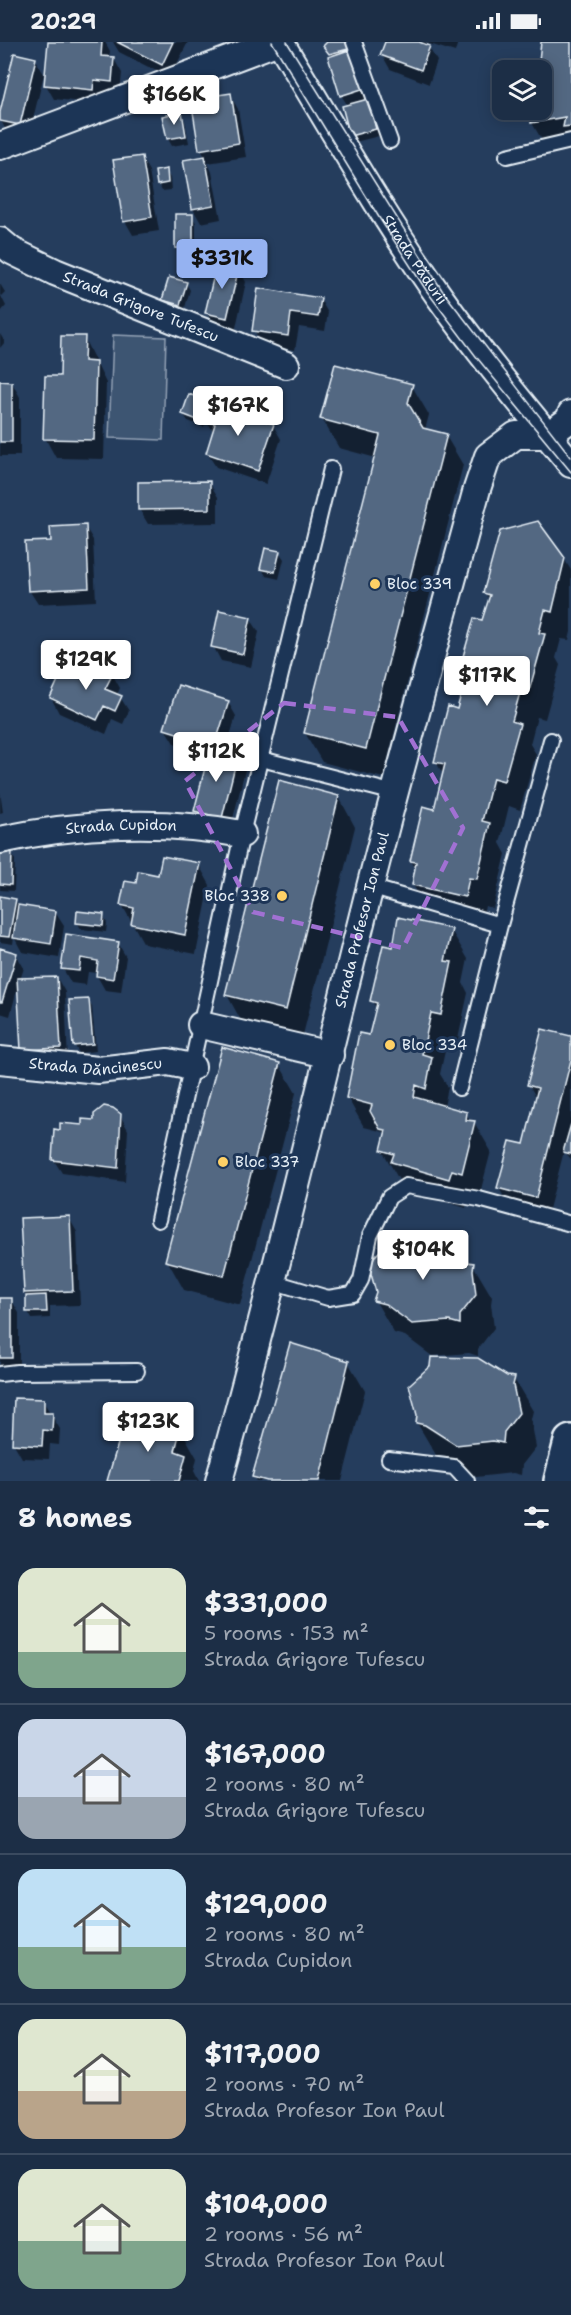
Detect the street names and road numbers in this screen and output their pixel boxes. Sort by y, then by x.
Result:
street label: Strada Pădurii [377,211,452,309]
street label: Strada Grigore Tufescu [60,266,222,347]
street label: Strada Cupidon [64,815,177,839]
street label: Strada Profesor Ion Paul [330,829,394,1010]
street label: Strada Dăncinescu [28,1053,163,1080]

